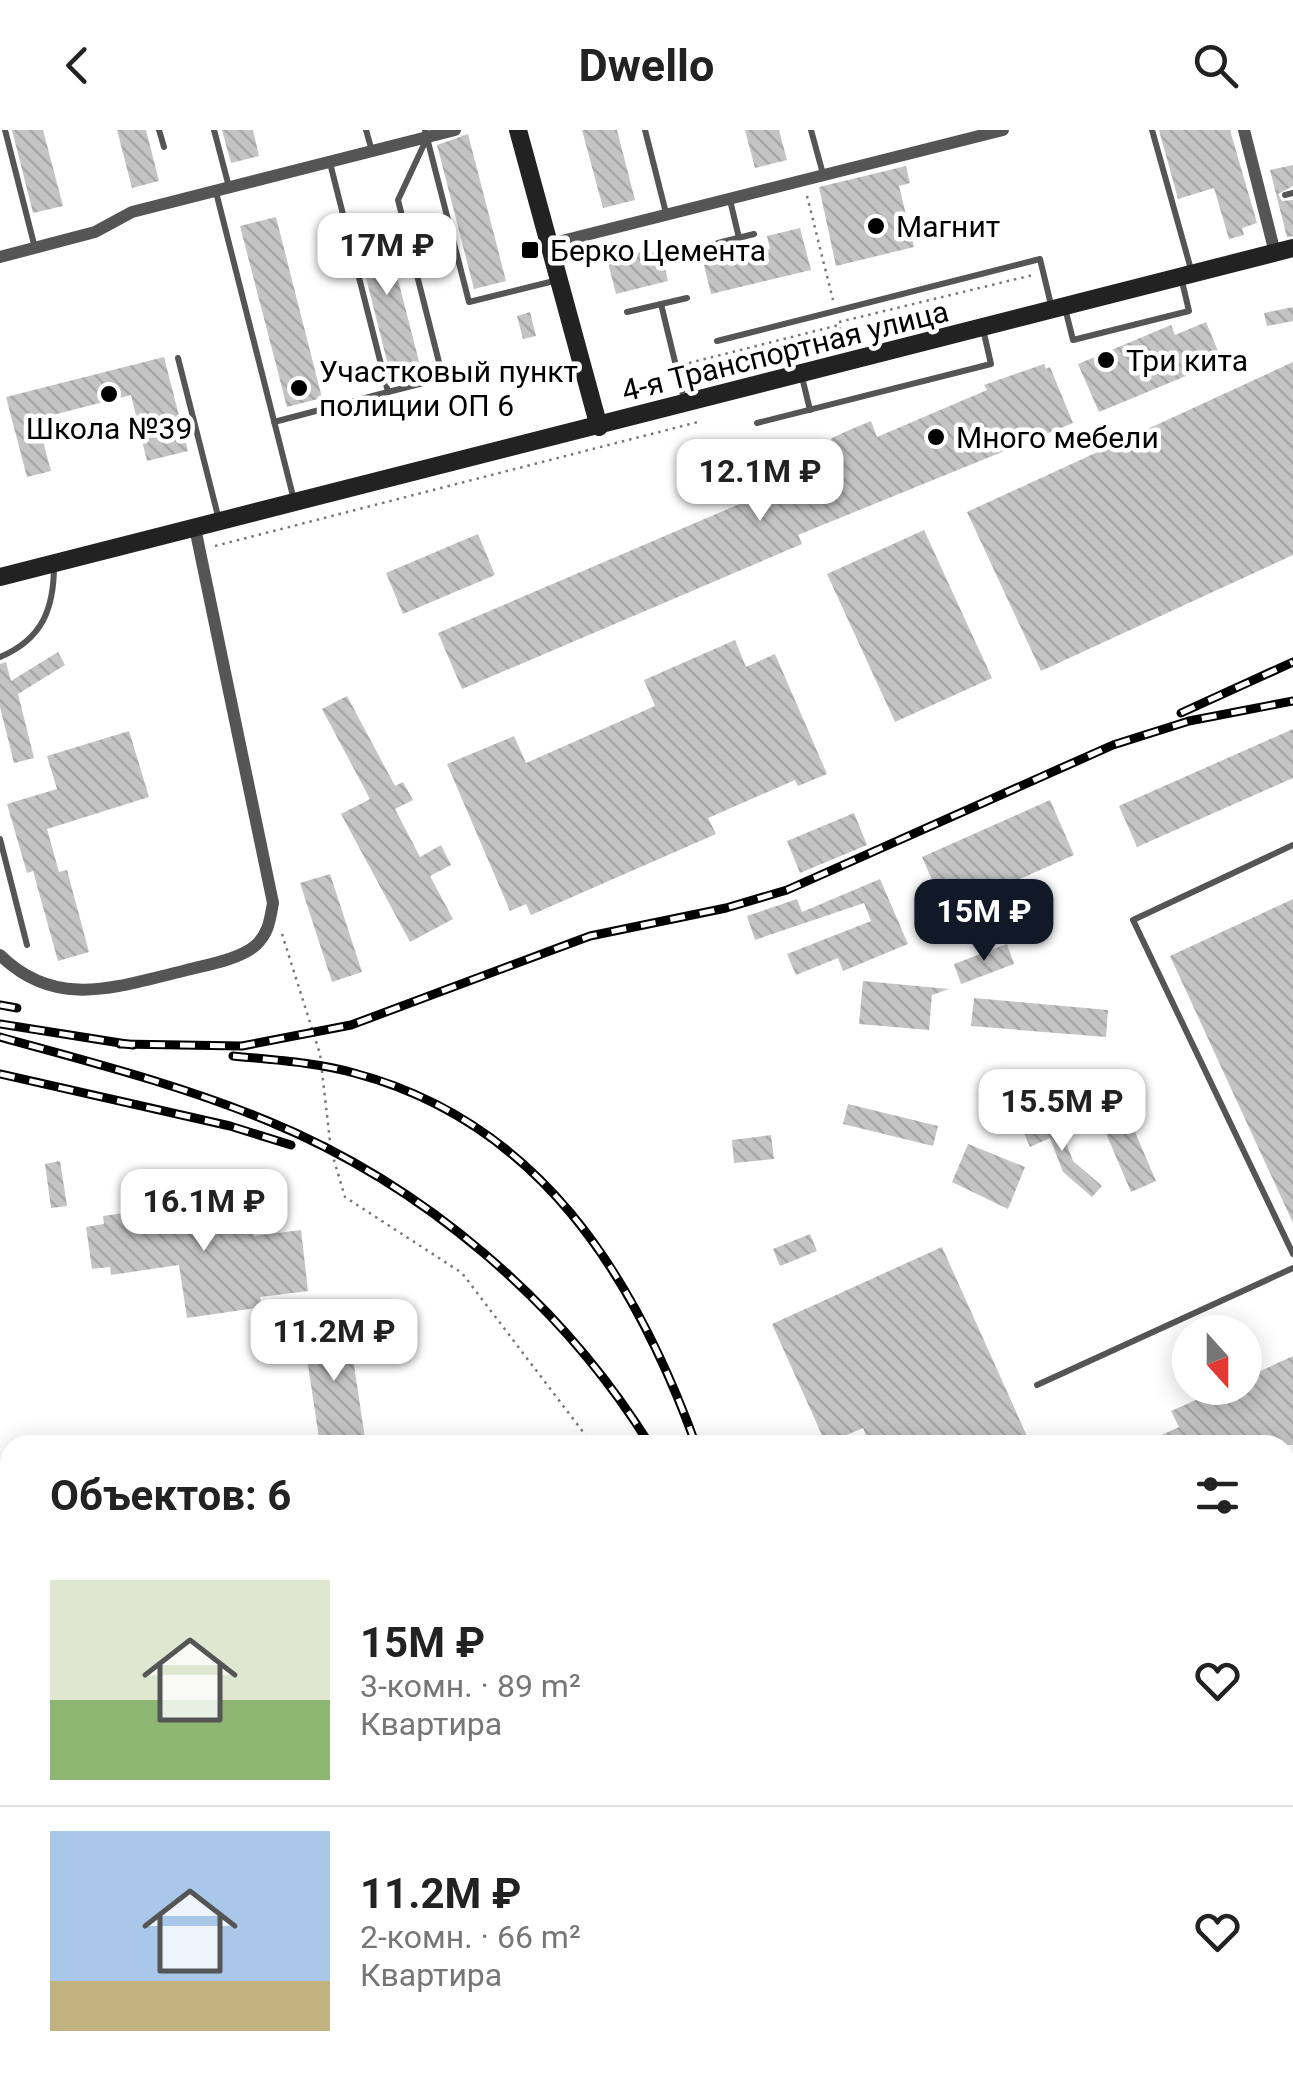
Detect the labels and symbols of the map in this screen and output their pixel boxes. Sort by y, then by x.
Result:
place label: Магнит [896,209,1000,244]
pin: 17M ₽ [317,213,457,298]
marker: Магнит [865,215,887,237]
place label: Берко Цемента [550,233,766,268]
marker: Берко Цемента [519,239,541,261]
street label: 4-я Транспортная улица [618,293,952,409]
place label: Три кита [1126,343,1248,378]
marker: Три кита [1095,349,1117,371]
place label: Участковый пункт полиции ОП 6 [319,354,578,423]
marker: Участковый пункт полиции ОП 6 [288,377,310,399]
marker: Школа №39 [98,383,120,405]
place label: Школа №39 [26,411,192,446]
place label: Много мебели [956,420,1159,455]
marker: Много мебели [925,426,947,448]
pin: 12.1M ₽ [668,439,852,524]
pin: 15M ₽ [914,879,1054,964]
pin: 15.5M ₽ [970,1069,1154,1154]
pin: 16.1M ₽ [112,1169,296,1254]
pin: 11.2M ₽ [242,1299,426,1384]
north arrow [1172,1315,1262,1405]

